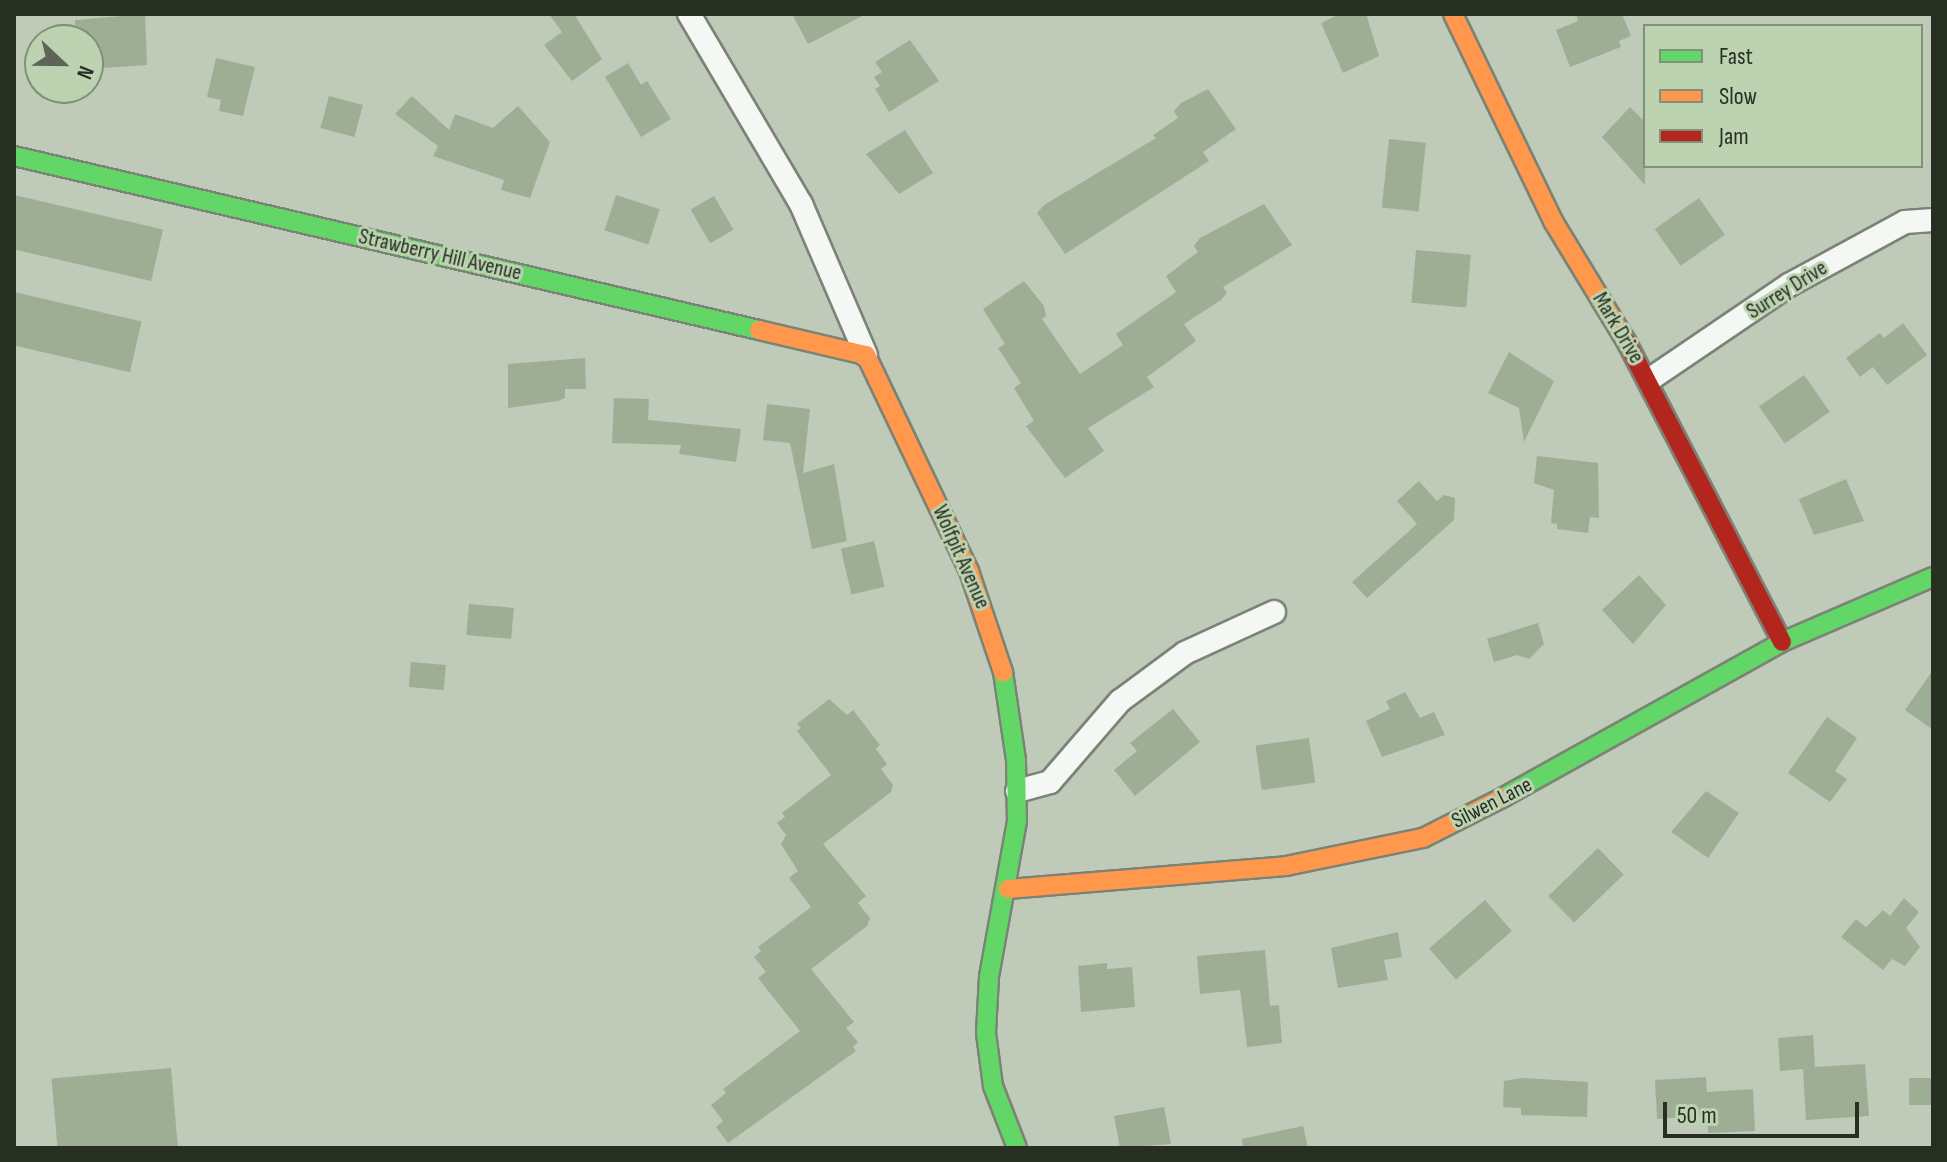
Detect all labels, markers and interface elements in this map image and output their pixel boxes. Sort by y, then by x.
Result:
north arrow [24,24,104,104]
legend [1643,24,1923,168]
text: Fast [1719,42,1753,71]
text: N [70,62,100,83]
text: Slow [1719,82,1757,111]
text: Jam [1719,122,1749,151]
street label: Strawberry Hill Avenue [356,223,524,287]
street label: Surrey Drive [1742,255,1832,325]
street label: Mark Drive [1587,288,1649,368]
street label: Wolfpit Avenue [926,501,996,613]
street label: Silwen Lane [1447,772,1537,834]
scale bar [1667,1086,1863,1136]
text: 50 m [1677,1101,1717,1130]

